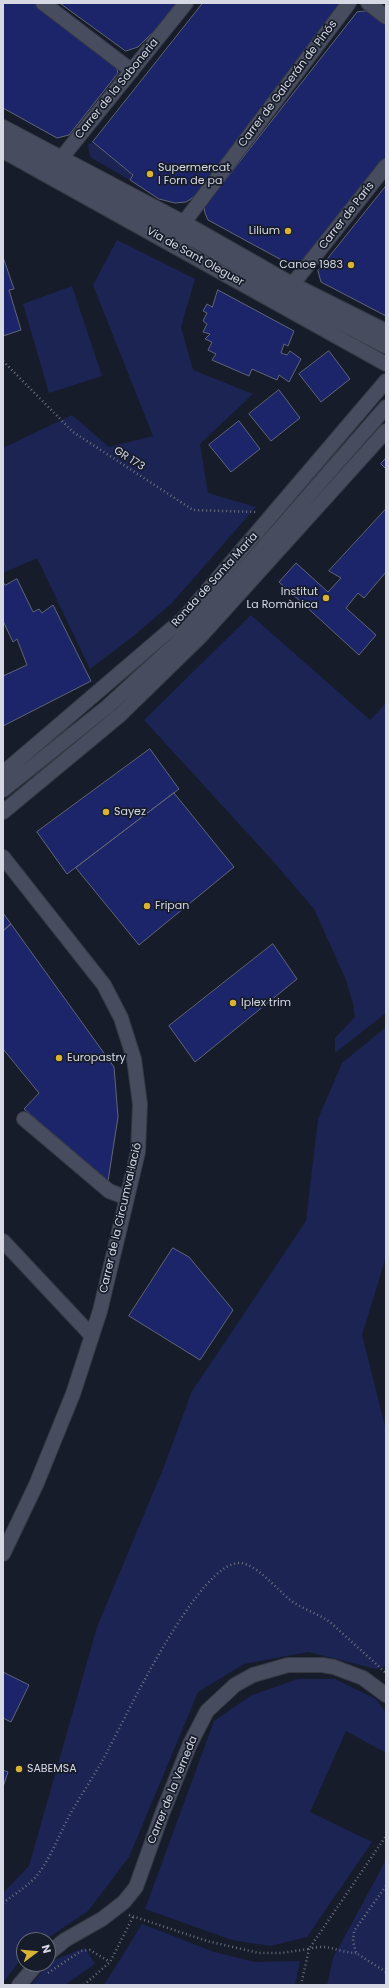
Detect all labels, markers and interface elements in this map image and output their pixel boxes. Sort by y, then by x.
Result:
street label: Carrer de Galcerán de Pinós [236,18,340,150]
street label: Carrer de la Saboneria [73,36,161,142]
place label: Supermercat I Forn de pa [158,161,230,187]
marker: Supermercat I Forn de pa [145,169,155,179]
street label: Carrer de París [317,180,377,252]
place label: Lilium [249,224,280,238]
street label: Via de Sant Oleguer [144,225,246,289]
marker: Lilium [283,226,293,236]
place label: Canoe 1983 [279,258,343,272]
marker: Canoe 1983 [346,260,356,270]
street label: GR 173 [111,444,147,474]
street label: Ronda de Santa Maria [169,530,261,630]
place label: Institut La Romànica [247,585,318,611]
marker: Institut La Romànica [321,593,331,603]
place label: Sayez [114,805,146,819]
marker: Sayez [101,807,111,817]
place label: Fripan [155,899,189,913]
marker: Fripan [142,901,152,911]
place label: Iplex trim [241,996,291,1010]
marker: Iplex trim [228,998,238,1008]
place label: Europastry [67,1051,126,1065]
marker: Europastry [54,1053,64,1063]
street label: Carrer de la Circumval·lació [97,1142,145,1294]
street label: Carrer de la Verneda [145,1734,201,1846]
place label: SABEMSA [27,1762,77,1776]
marker: SABEMSA [14,1764,24,1774]
north arrow [16,1932,56,1972]
text: N [38,1943,55,1955]

